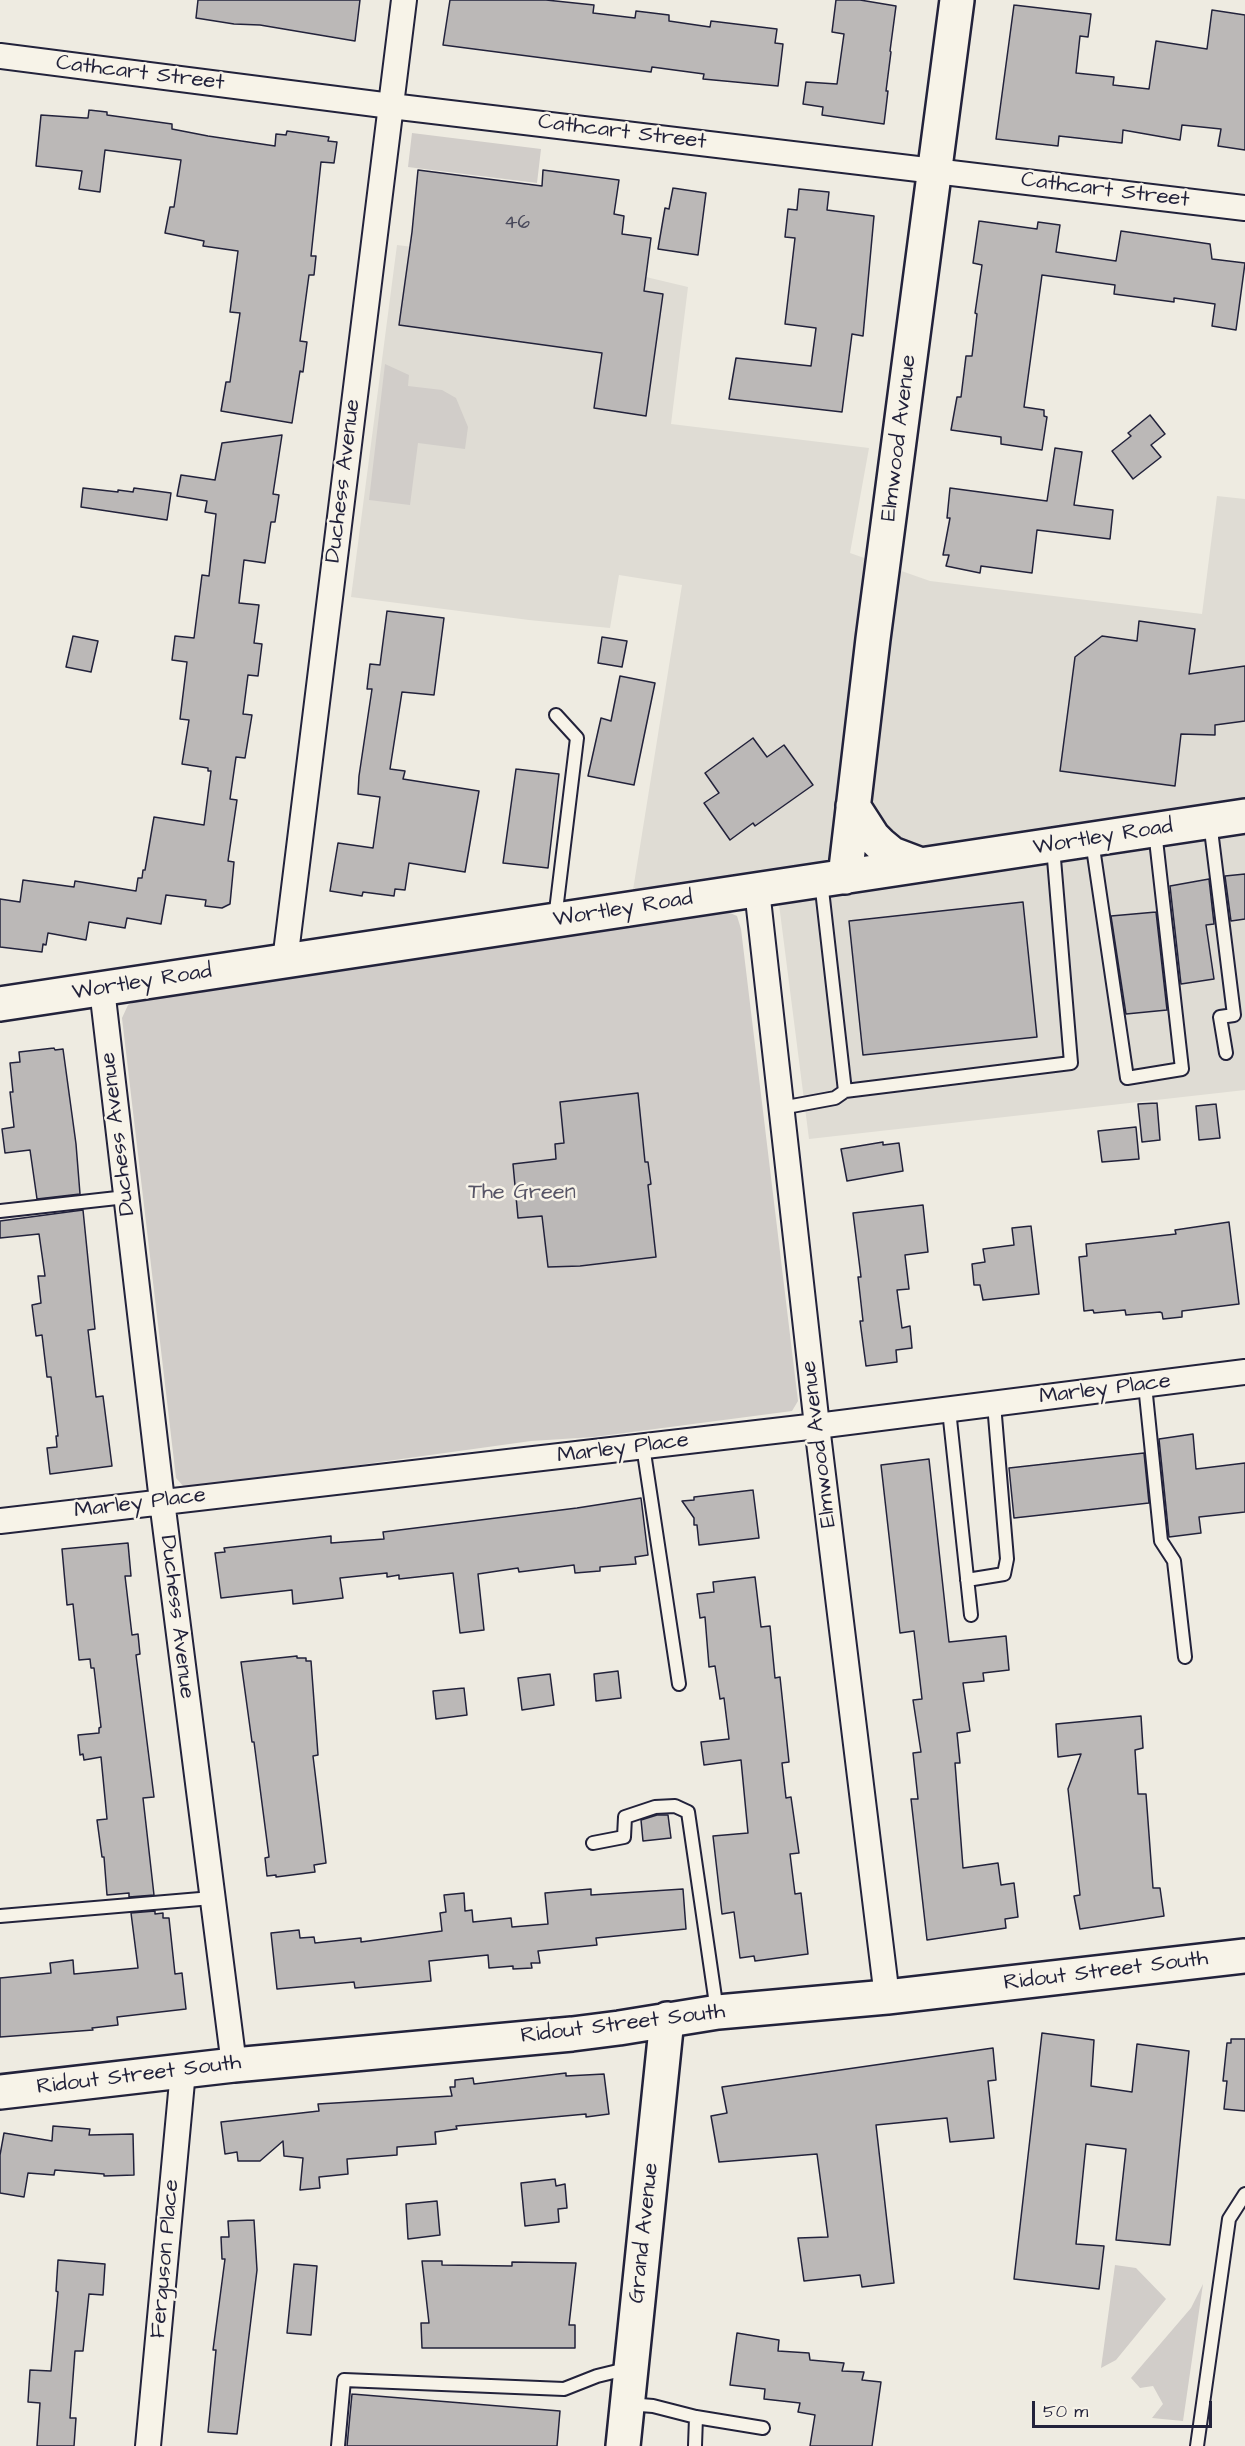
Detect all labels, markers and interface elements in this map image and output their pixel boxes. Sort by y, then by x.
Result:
street label: Cathcart Street [54,51,226,97]
street label: Cathcart Street [536,110,708,156]
street label: Cathcart Street [1019,168,1191,214]
house number: 46 [504,212,530,236]
street label: Elmwood Avenue [877,353,923,523]
street label: Duchess Avenue [321,398,367,564]
street label: Wortley Road [1031,814,1175,862]
street label: Wortley Road [551,886,695,934]
street label: Wortley Road [70,959,214,1007]
street label: Duchess Avenue [96,1051,142,1217]
park label: The Green [468,1180,576,1206]
street label: Elmwood Avenue [797,1359,843,1529]
street label: Marley Place [1038,1369,1172,1411]
street label: Marley Place [556,1428,690,1470]
street label: Marley Place [73,1483,207,1525]
street label: Duchess Avenue [153,1534,199,1700]
street label: Ridout Street South [1002,1946,1210,1998]
street label: Ridout Street South [519,1999,727,2051]
street label: Ridout Street South [35,2050,243,2102]
street label: Grand Avenue [624,2161,666,2305]
street label: Ferguson Place [146,2178,186,2340]
scale bar [1035,2389,1215,2427]
text: 50 m [1043,2399,1088,2424]

